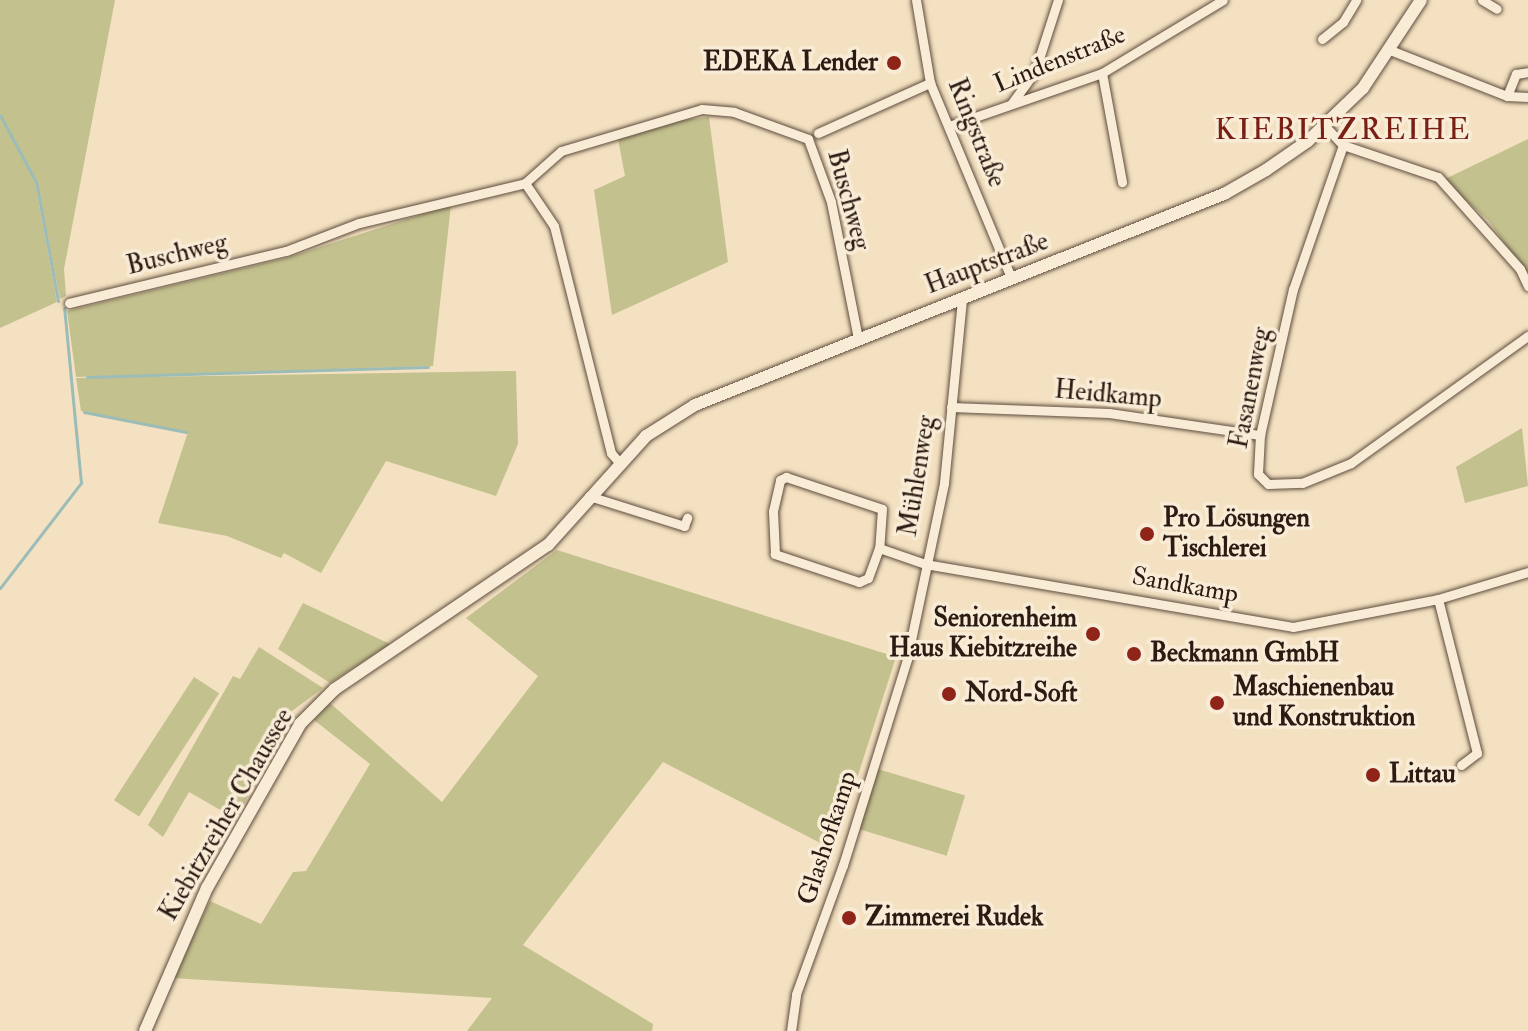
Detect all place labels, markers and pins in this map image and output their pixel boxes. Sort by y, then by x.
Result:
place label: EDEKA Lender [703,47,878,79]
marker: EDEKA Lender [885,54,903,72]
place label: Pro Lösungen Tischlerei [1163,503,1310,564]
marker: Pro Lösungen Tischlerei [1138,525,1156,543]
place label: Seniorenheim Haus Kiebitzreihe [889,603,1077,664]
marker: Seniorenheim Haus Kiebitzreihe [1084,625,1102,643]
place label: Beckmann GmbH [1150,638,1339,670]
marker: Beckmann GmbH [1125,645,1143,663]
place label: Maschienenbau und Konstruktion [1233,672,1415,734]
place label: Nord-Soft [965,678,1077,710]
marker: Nord-Soft [940,685,958,703]
marker: Maschienenbau und Konstruktion [1208,694,1226,712]
place label: Littau [1389,759,1456,791]
marker: Littau [1364,766,1382,784]
place label: Zimmerei Rudek [865,902,1043,934]
marker: Zimmerei Rudek [840,909,858,927]

